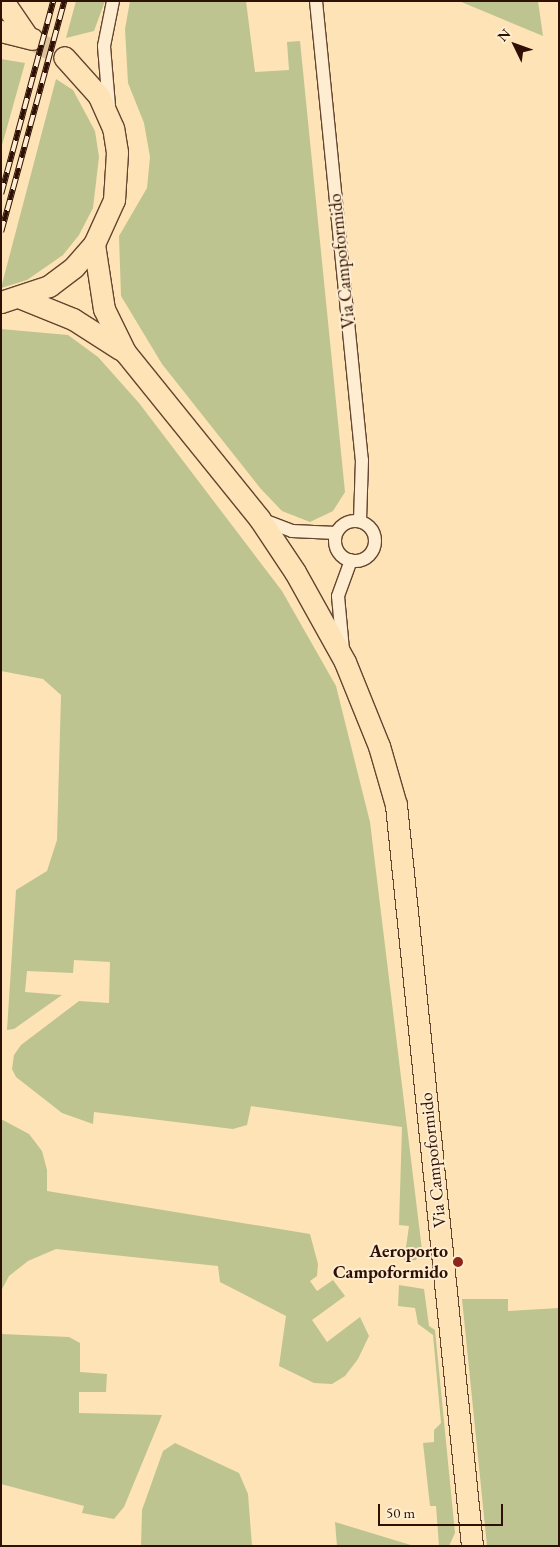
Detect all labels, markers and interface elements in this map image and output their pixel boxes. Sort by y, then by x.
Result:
north arrow [490,20,540,70]
text: N [493,25,514,45]
street label: Via Campoformido [324,192,360,330]
street label: Via Campoformido [415,1091,451,1229]
place label: Aeroporto Campoformido [333,1241,448,1284]
marker: Aeroporto Campoformido [452,1256,464,1268]
scale bar [380,1494,505,1526]
text: 50 m [386,1503,415,1522]

